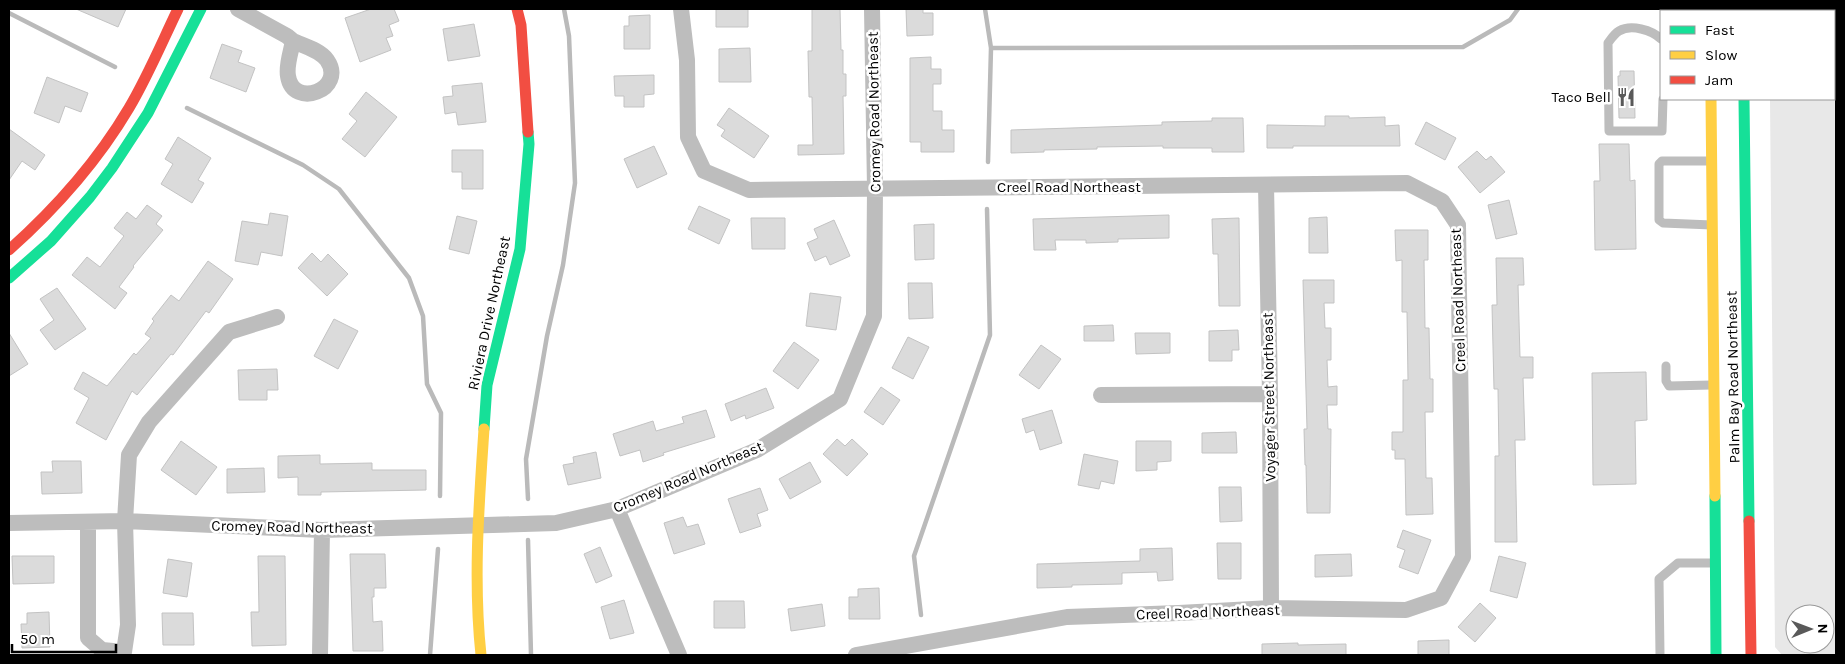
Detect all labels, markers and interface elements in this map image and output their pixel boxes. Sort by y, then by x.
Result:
legend [1660,10,1835,100]
text: Fast [1705,21,1735,39]
street label: Cromey Road Northeast [864,31,884,193]
text: Slow [1705,46,1737,64]
text: Jam [1705,71,1733,89]
restaurant icon: Taco Bell [1615,86,1637,108]
place label: Taco Bell [1552,88,1611,106]
street label: Creel Road Northeast [997,178,1141,196]
street label: Creel Road Northeast [1446,227,1470,372]
street label: Riviera Drive Northeast [464,234,514,392]
street label: Palm Bay Road Northeast [1722,290,1744,463]
street label: Voyager Street Northeast [1259,312,1279,482]
street label: Cromey Road Northeast [610,437,766,517]
street label: Cromey Road Northeast [211,517,373,537]
street label: Creel Road Northeast [1136,600,1281,624]
north arrow [1785,604,1835,654]
scale bar [12,622,116,654]
text: N [1814,624,1831,634]
text: 50 m [20,630,55,648]

